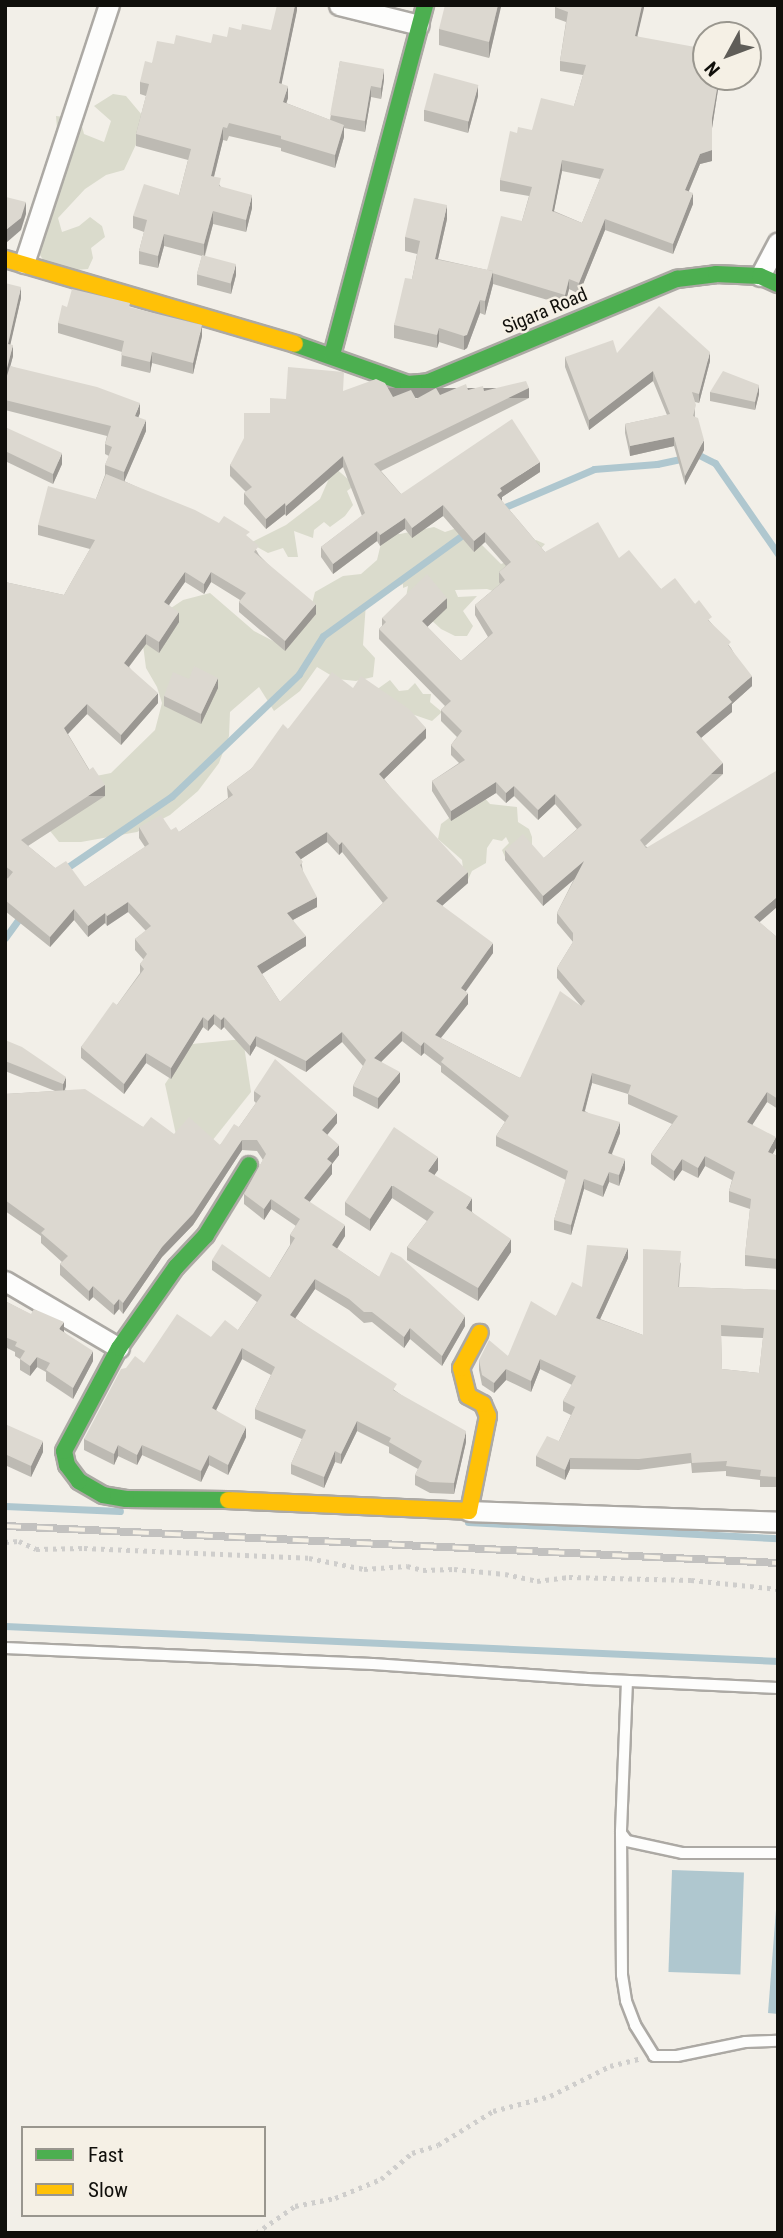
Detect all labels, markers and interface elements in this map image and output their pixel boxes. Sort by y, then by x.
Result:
north arrow [692,21,762,91]
text: N [700,57,725,81]
street label: Sigara Road [499,283,591,339]
legend [21,2126,266,2217]
text: Fast [88,2143,124,2167]
text: Slow [88,2178,128,2202]

